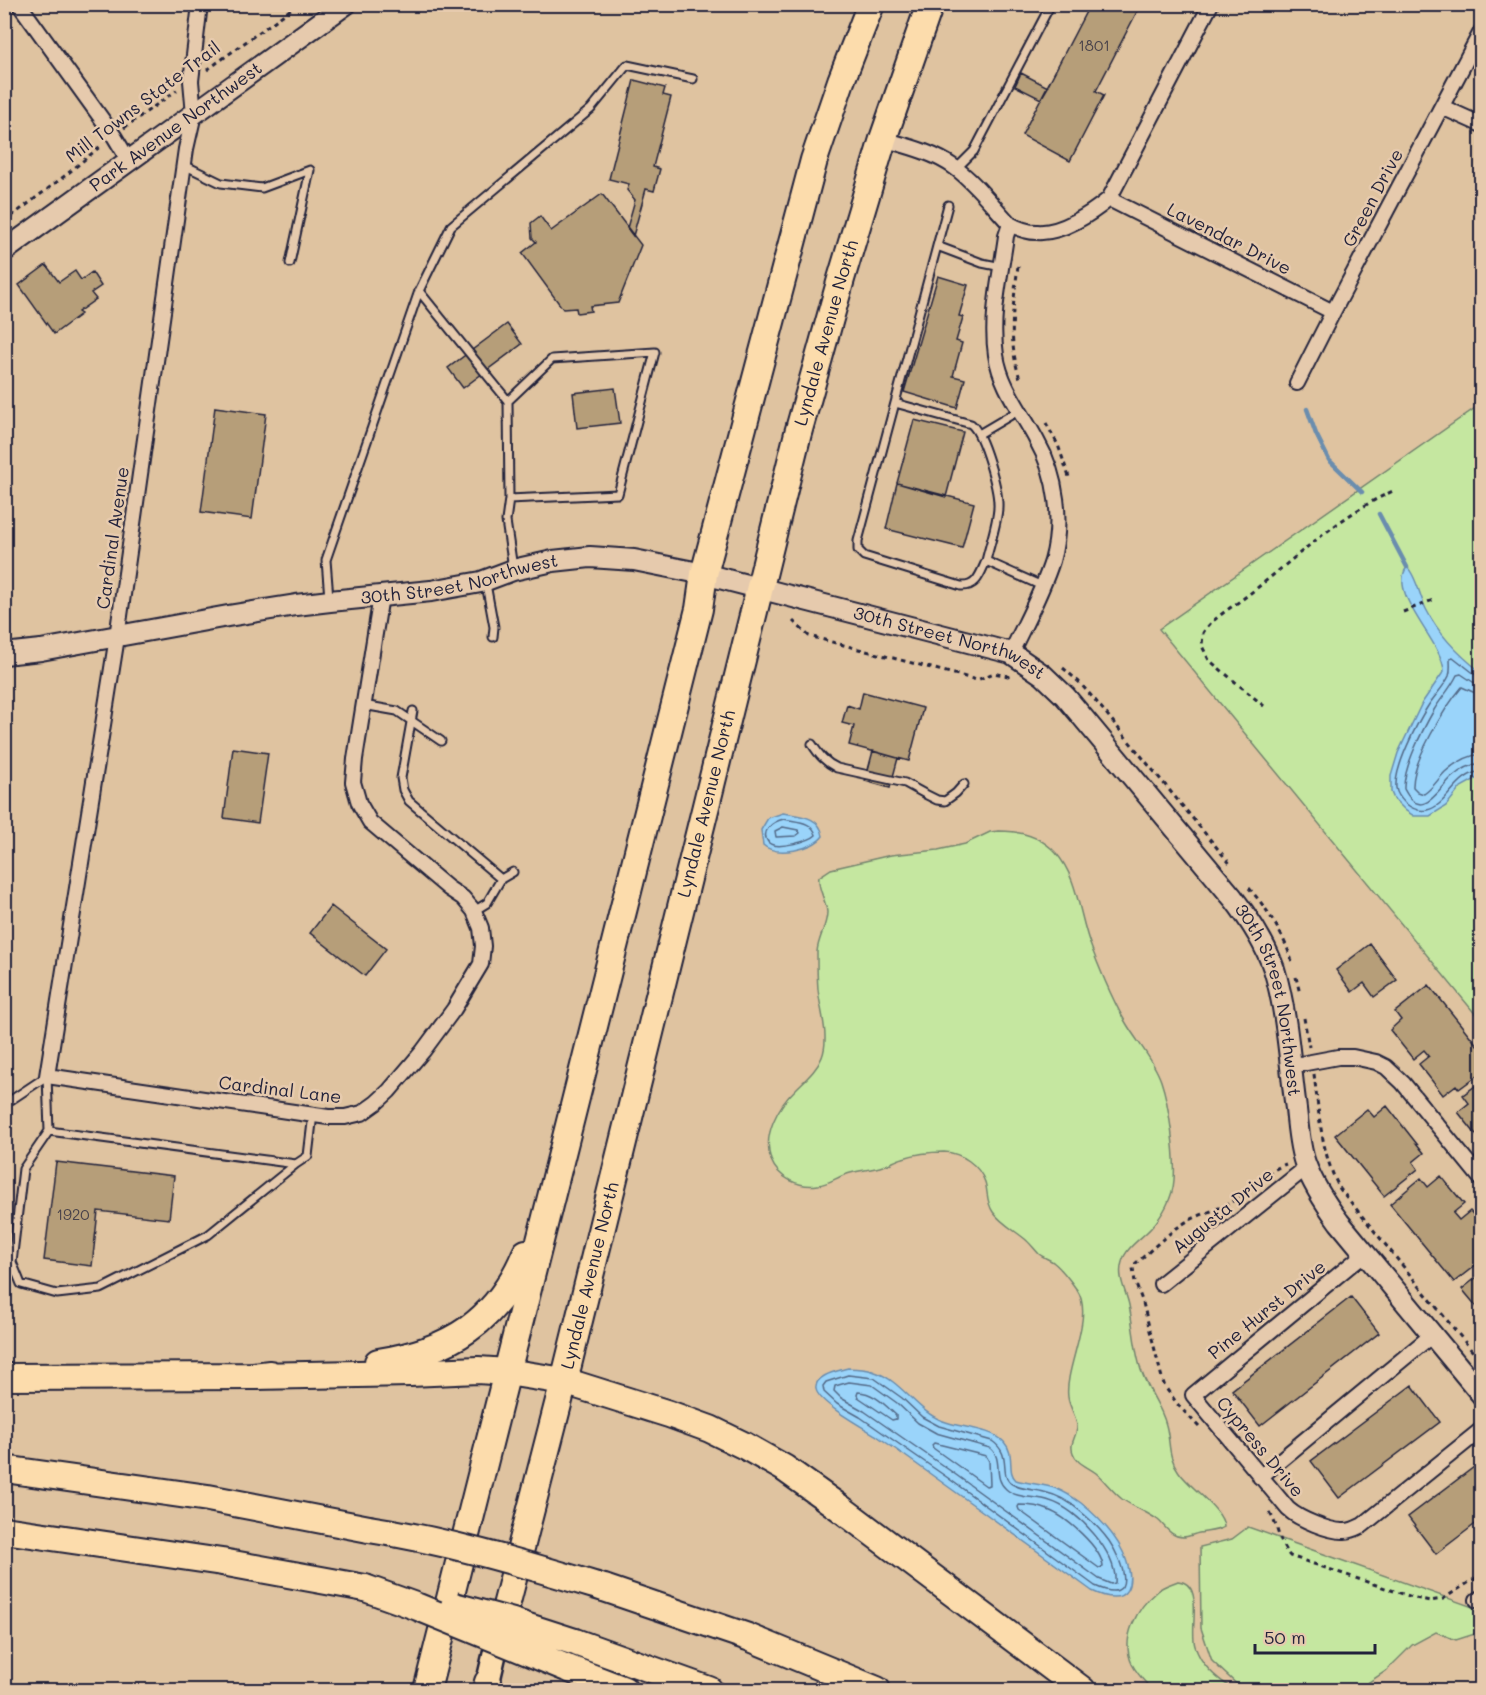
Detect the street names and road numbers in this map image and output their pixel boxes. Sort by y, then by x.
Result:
street label: Mill Towns State Trail [60,35,225,167]
street label: Park Avenue Northwest [84,56,266,197]
street label: Green Drive [1336,144,1408,251]
street label: Lavendar Drive [1163,196,1296,280]
street label: Lyndale Avenue North [788,237,863,428]
street label: Cardinal Avenue [90,465,134,611]
street label: 30th Street Northwest [359,548,559,609]
street label: 30th Street Northwest [851,600,1051,684]
street label: Lyndale Avenue North [671,707,740,900]
street label: 30th Street Northwest [1230,898,1307,1097]
street label: Cardinal Lane [217,1070,343,1108]
street label: Augusta Drive [1167,1162,1278,1259]
street label: Lyndale Avenue North [554,1179,624,1372]
street label: Pine Hurst Drive [1202,1254,1330,1364]
street label: Cypress Drive [1212,1391,1310,1502]

